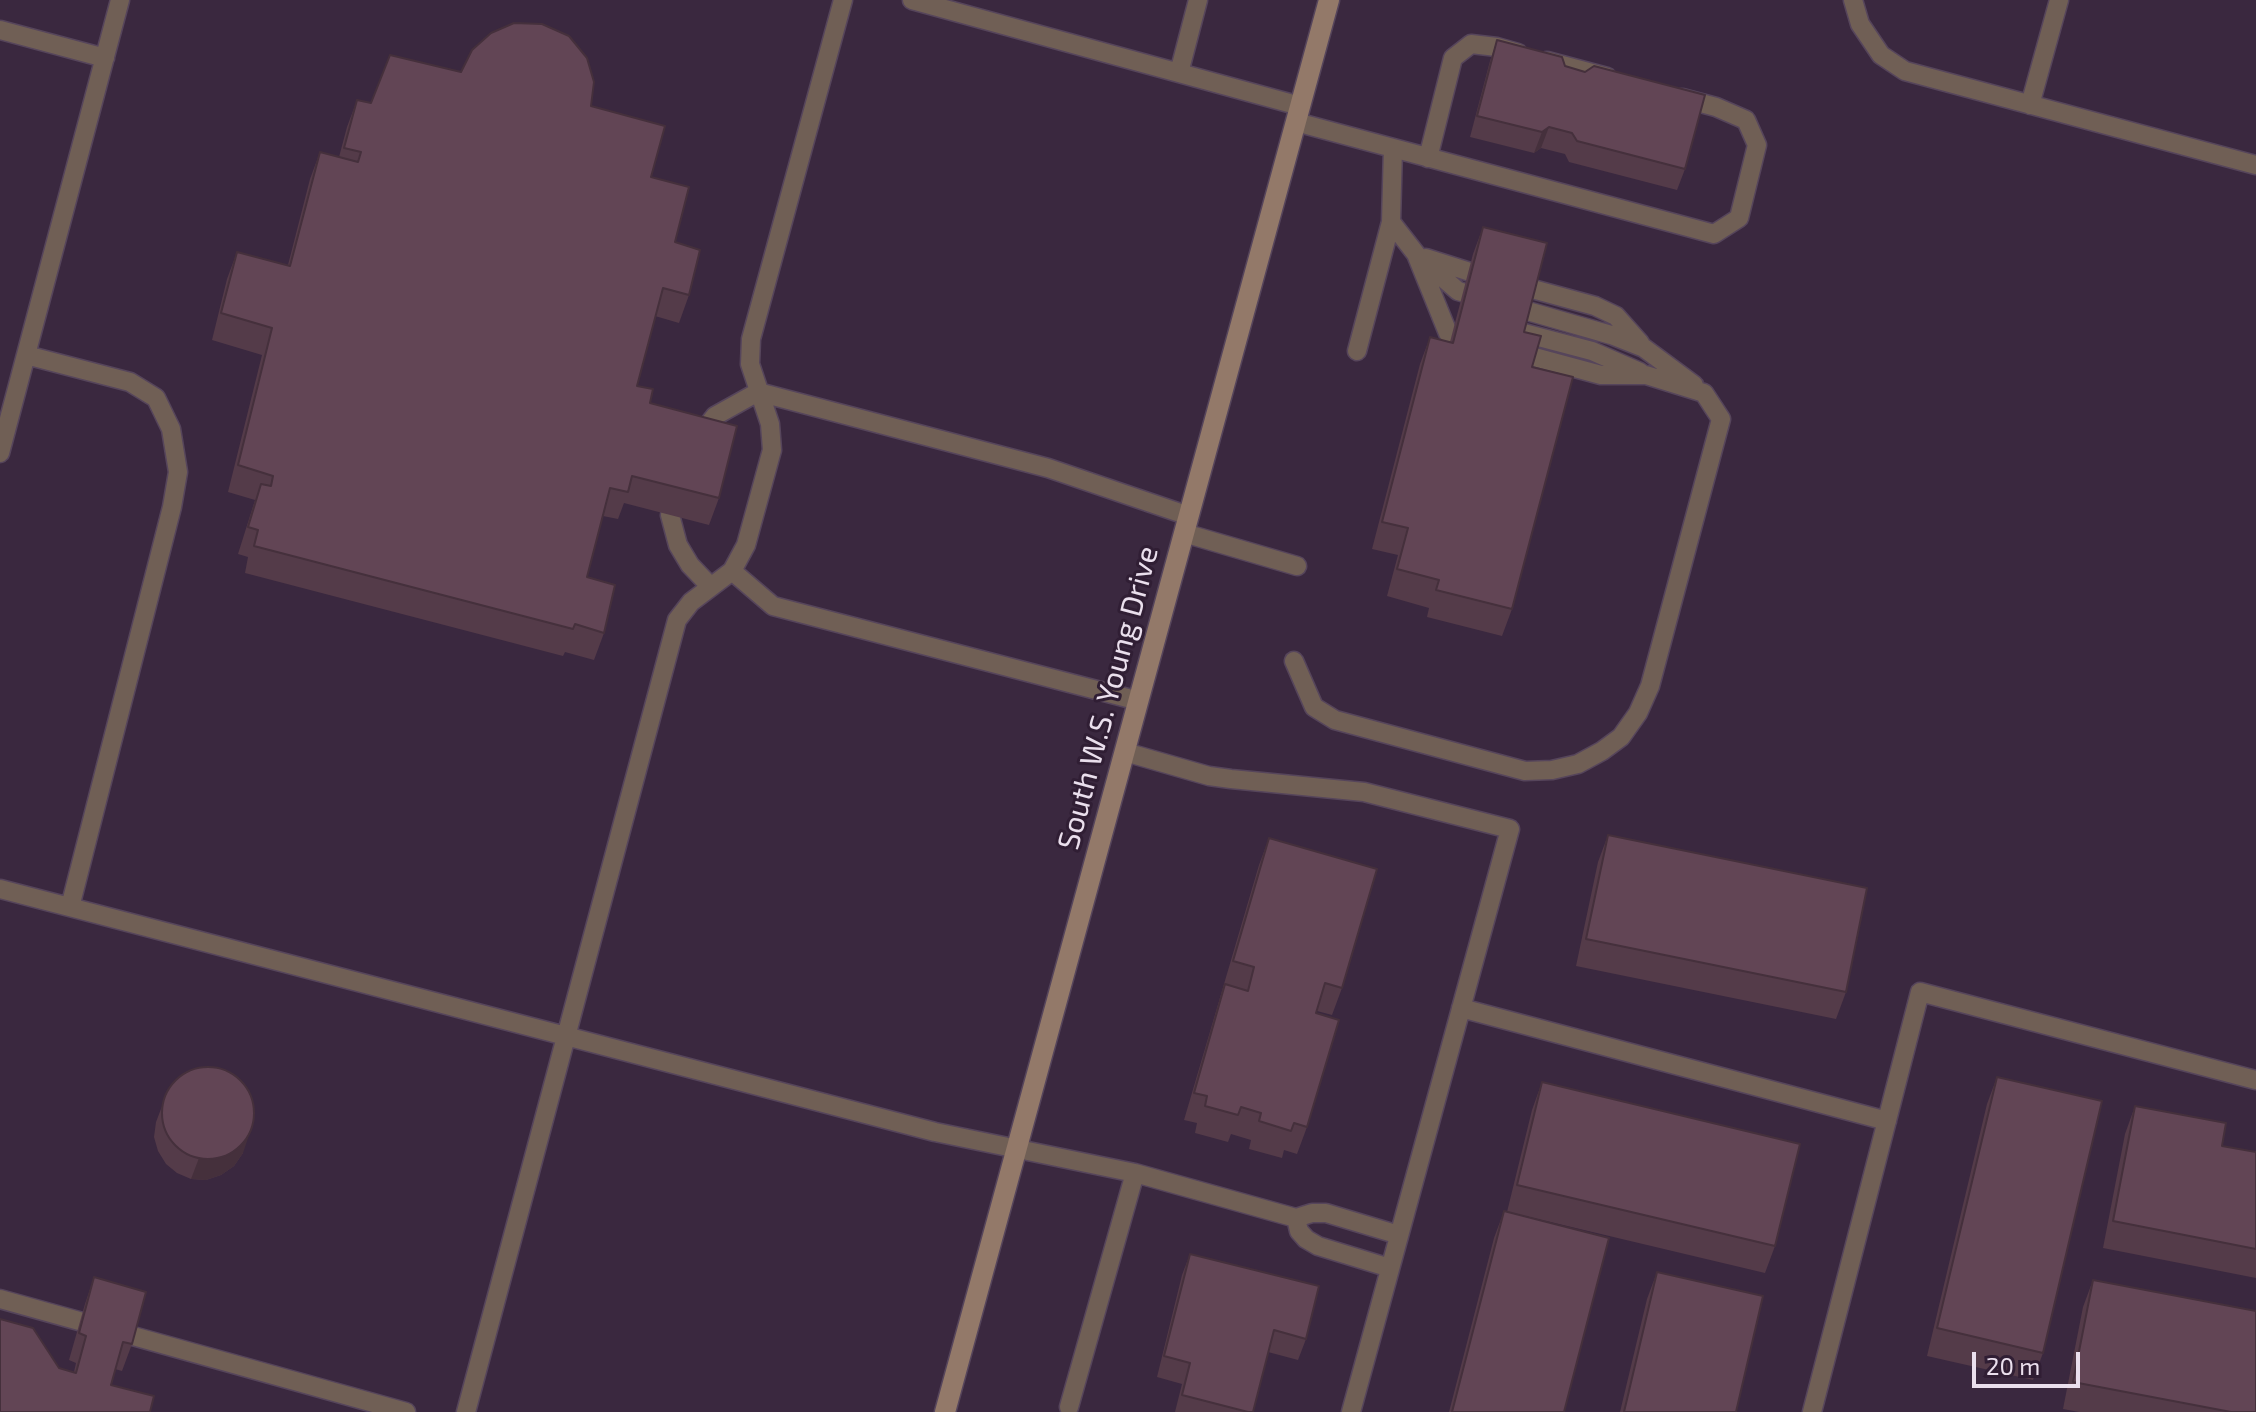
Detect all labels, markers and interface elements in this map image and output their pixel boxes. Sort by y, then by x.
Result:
street label: South W.S. Young Drive [1050,542,1166,854]
scale bar [1976,1336,2084,1386]
text: 20 m [1986,1351,2040,1380]

